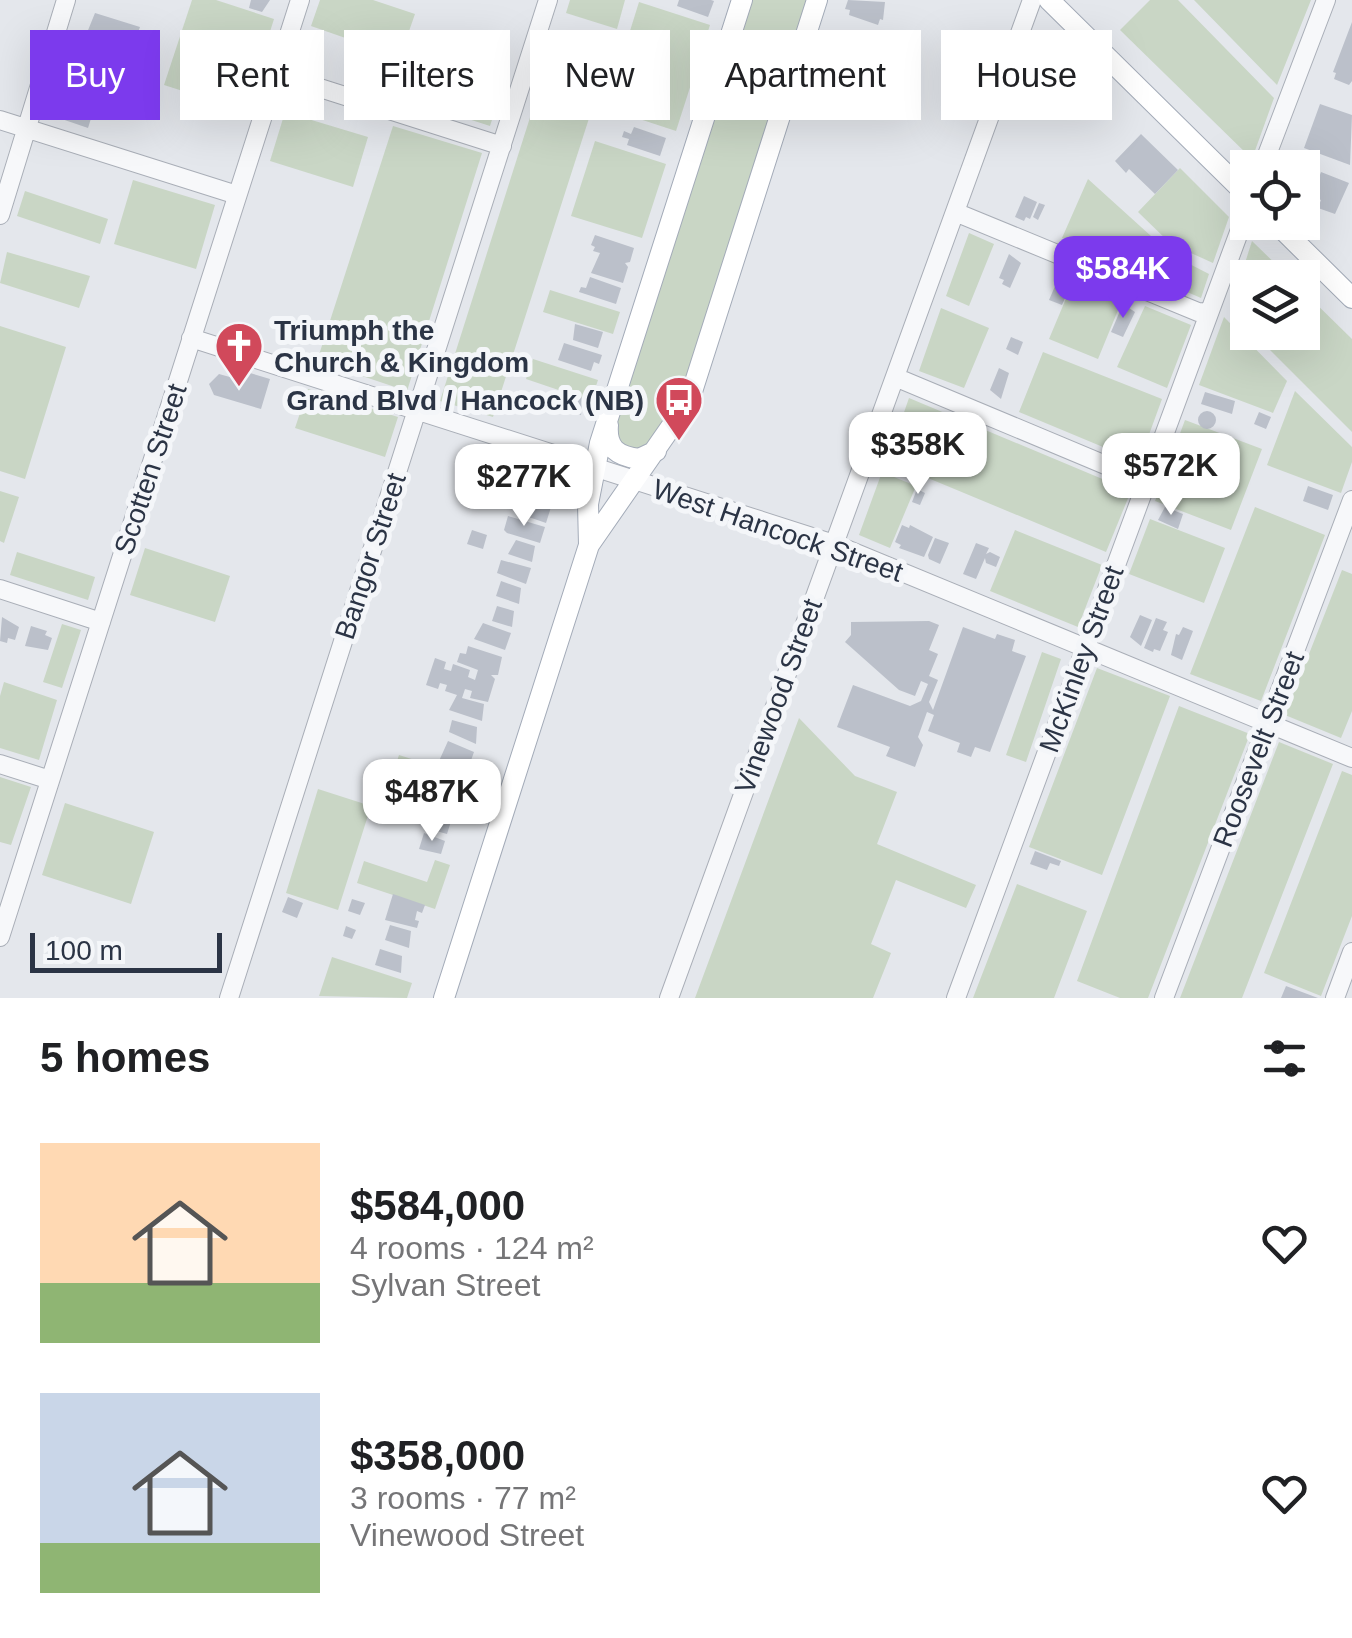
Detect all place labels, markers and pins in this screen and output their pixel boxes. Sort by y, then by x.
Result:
pin: $584K [1053,236,1193,321]
place label: Triumph the Church & Kingdom [274,315,529,378]
church icon: Triumph the Church & Kingdom [213,320,265,388]
bus stop icon: Grand Blvd / Hancock (NB) [653,374,705,442]
place label: Grand Blvd / Hancock (NB) [286,385,644,416]
pin: $358K [848,412,988,497]
pin: $572K [1101,433,1241,518]
pin: $277K [454,444,594,529]
pin: $487K [362,759,502,844]

